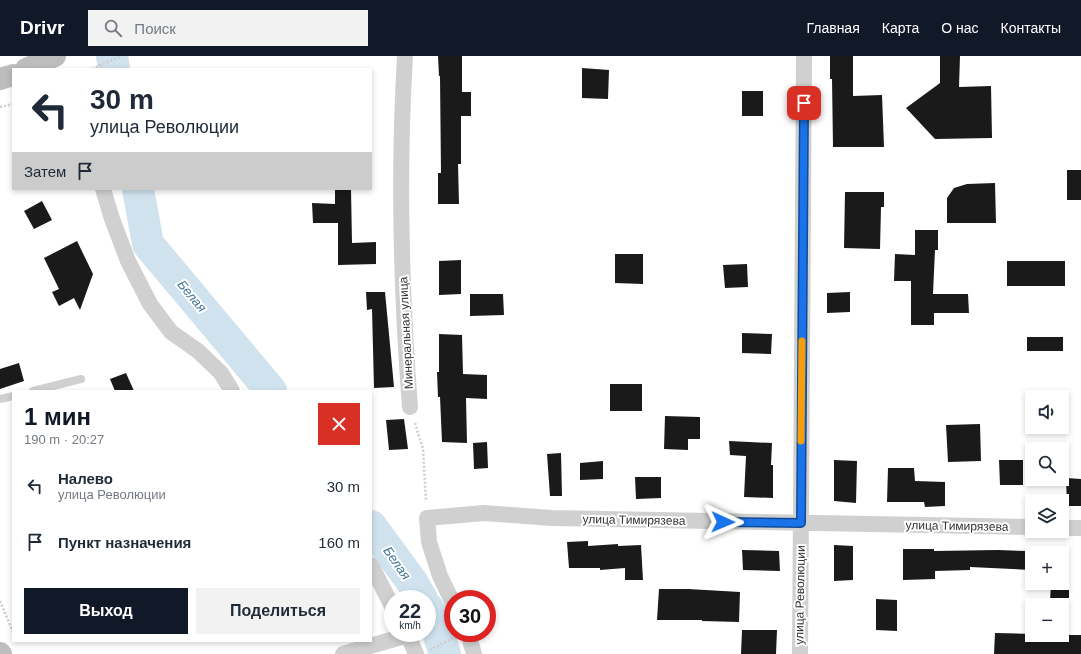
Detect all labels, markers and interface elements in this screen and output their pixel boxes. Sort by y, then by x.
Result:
search box [88,10,368,46]
text: Drivr [20,17,64,38]
icon: search [102,17,124,39]
text: Поиск [134,20,176,37]
text: Главная [806,20,860,36]
text: Карта [882,20,919,36]
text: О нас [941,20,979,36]
text: Контакты [1001,20,1061,36]
icon: left [24,84,76,136]
text: 30 m [90,84,154,115]
pin [787,86,821,120]
icon: arrive [793,92,815,114]
text: улица Революции [90,117,239,137]
icon: arrive [74,160,96,182]
text: Затем [24,163,66,180]
street label: Минеральная улица [396,276,416,390]
water label: Белая [174,277,210,315]
map controls [1025,390,1069,642]
button: sound [1025,390,1069,434]
text: 1 мин [24,403,91,430]
button: close [318,403,360,445]
text: 190 m · 20:27 [24,432,104,447]
button: search [1025,442,1069,486]
text: Налево [58,470,113,487]
icon: left [24,475,46,497]
text: 30 m [327,478,360,495]
text: улица Революции [58,487,166,502]
button: layers [1025,494,1069,538]
position arrow [702,501,744,543]
street label: улица Тимирязева [582,512,686,528]
street label: улица Тимирязева [905,518,1009,534]
icon: arrive [24,531,46,553]
text: Пункт назначения [58,534,191,551]
text: 160 m [318,534,360,551]
water label: Белая [380,544,414,582]
street label: улица Революции [792,545,808,645]
button: + [1025,546,1069,590]
button: Выход [24,588,188,634]
button: Поделиться [196,588,360,634]
speed limit sign: 30 [444,590,496,642]
button: − [1025,598,1069,642]
text: 22 [399,600,421,622]
text: km/h [399,620,421,631]

